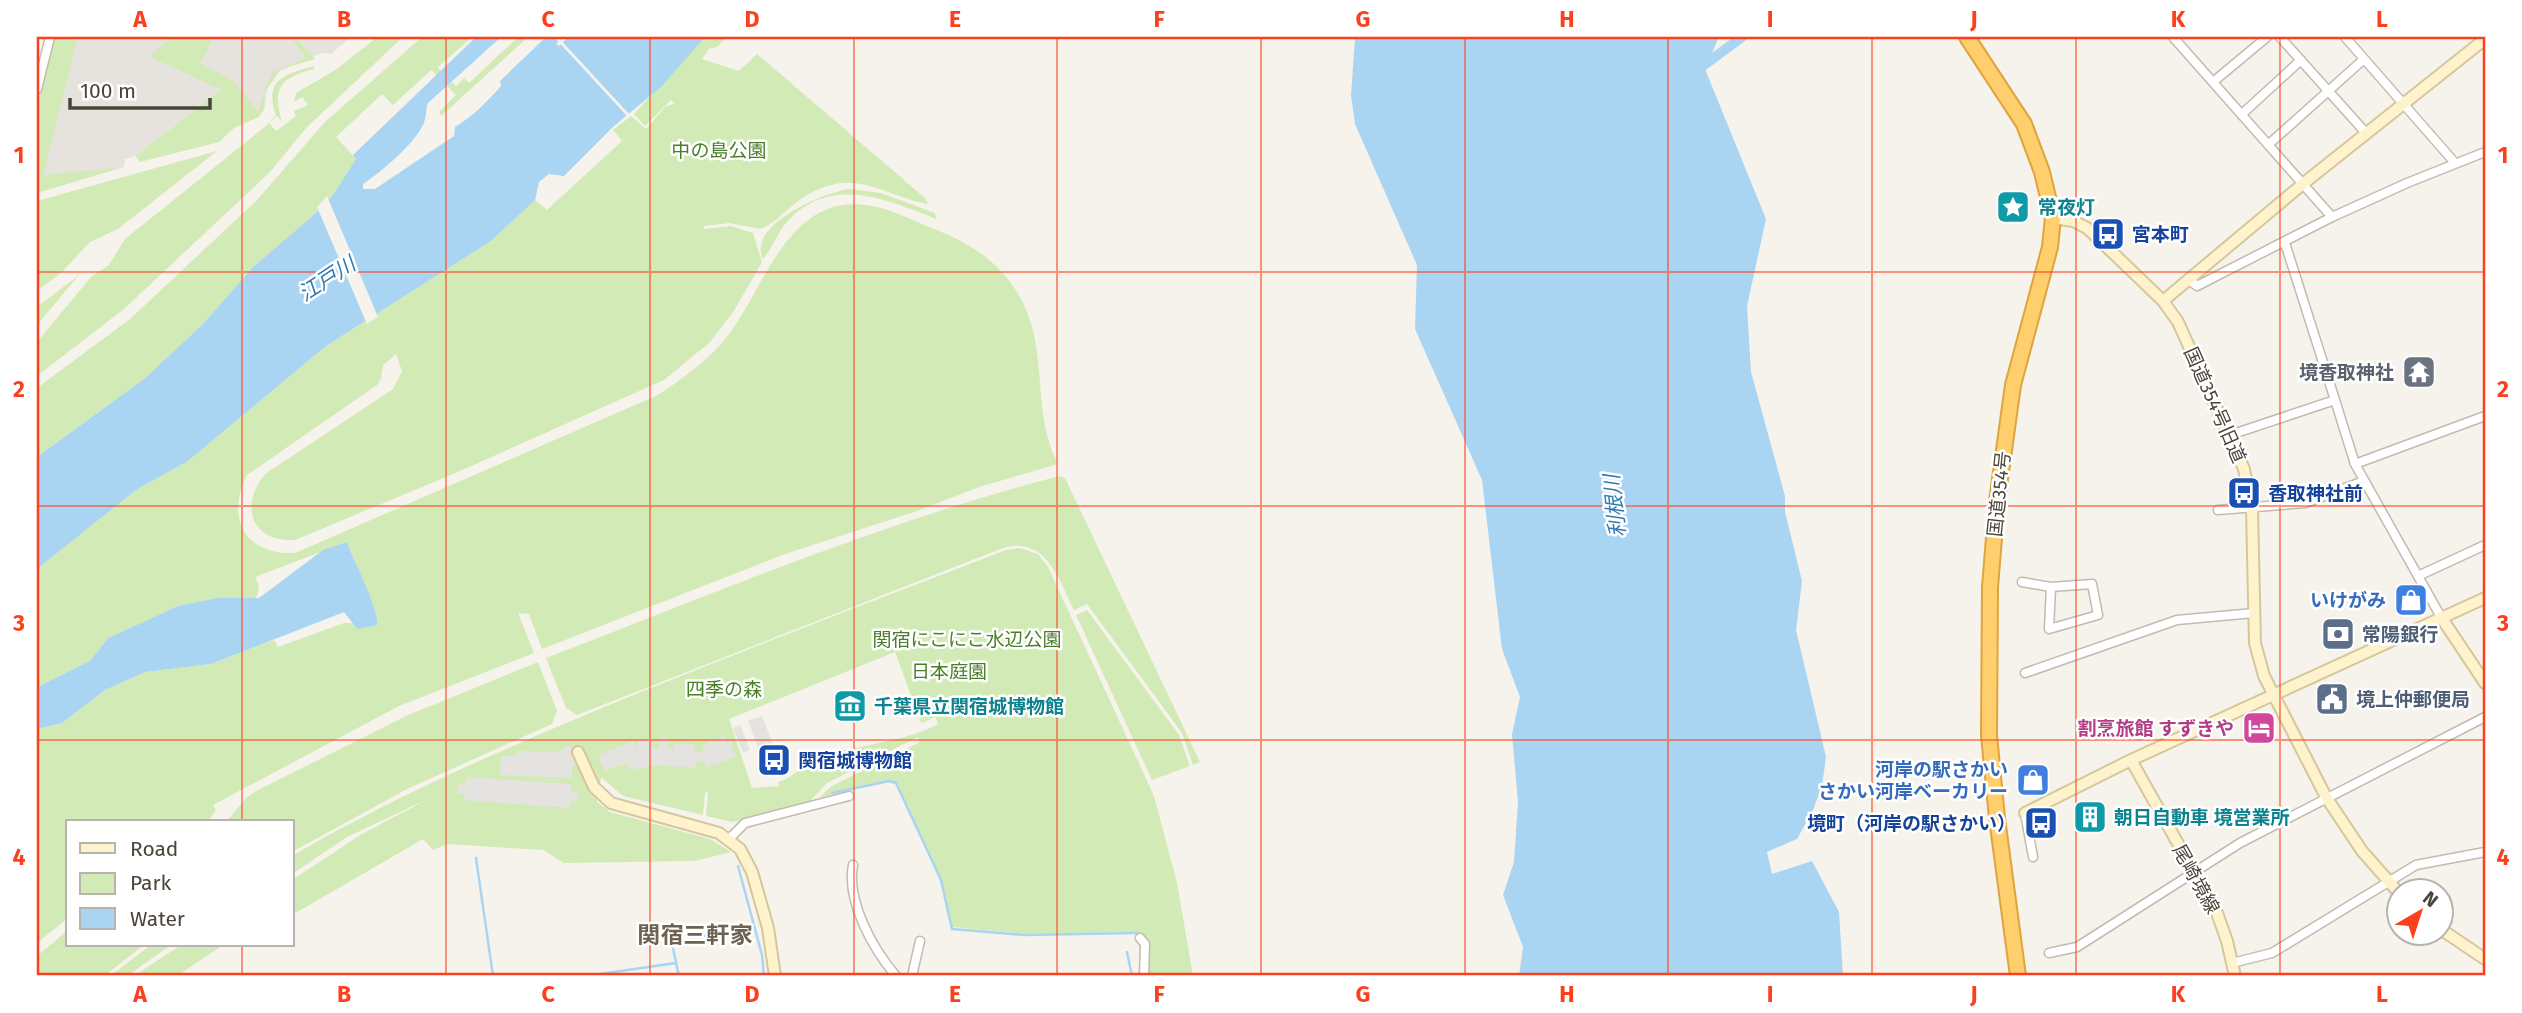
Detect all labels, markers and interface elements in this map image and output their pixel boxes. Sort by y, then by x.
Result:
text: A [132,5,147,33]
text: B [337,5,351,33]
text: C [541,5,555,33]
text: D [745,5,760,33]
text: E [949,5,961,33]
text: F [1153,5,1165,33]
text: G [1356,5,1370,33]
text: H [1559,5,1575,33]
text: I [1767,5,1773,33]
text: J [1969,5,1978,33]
text: K [2171,5,2186,33]
text: L [2376,5,2388,33]
scale bar [70,66,210,110]
text: 100 m [80,78,136,104]
park label: 中の島公園 [671,139,767,162]
text: 1 [14,141,24,169]
text: 1 [2498,141,2508,169]
place icon: 常夜灯 [1994,188,2032,226]
place label: 常夜灯 [2038,196,2095,219]
bus stop icon: 宮本町 [2089,215,2127,253]
place label: 宮本町 [2132,223,2189,246]
water label: 江戸川 [294,250,362,307]
street label: 国道354号旧道 [2179,344,2251,466]
temple icon: 境香取神社 [2400,353,2438,391]
place label: 境香取神社 [2299,361,2394,384]
text: 2 [13,375,25,403]
text: 2 [2497,375,2509,403]
street label: 国道354号 [1983,450,2015,538]
water label: 利根川 [1599,471,1631,539]
bus stop icon: 香取神社前 [2225,474,2263,512]
place label: 香取神社前 [2268,482,2363,505]
shop icon: いけがみ [2392,581,2430,619]
place label: いけがみ [2310,589,2386,612]
text: 3 [12,609,25,637]
text: 3 [2496,609,2509,637]
bank icon: 常陽銀行 [2319,615,2357,653]
place label: 常陽銀行 [2362,623,2438,646]
park label: 関宿にこにこ水辺公園 [872,628,1062,651]
park label: 日本庭園 [911,660,987,683]
park label: 四季の森 [686,678,762,701]
public building icon: 境上仲郵便局 [2313,680,2351,718]
museum icon: 千葉県立関宿城博物館 [831,687,869,725]
place label: 境上仲郵便局 [2356,688,2470,711]
place label: 千葉県立関宿城博物館 [874,695,1064,718]
hotel icon: 割烹旅館 すずきや [2240,709,2278,747]
place label: 割烹旅館 すずきや [2077,717,2234,740]
bus stop icon: 関宿城博物館 [755,741,793,779]
place label: 関宿城博物館 [798,749,912,772]
place label: 河岸の駅さかい さかい河岸ベーカリー [1818,758,2008,803]
shop icon: 河岸の駅さかい さかい河岸ベーカリー [2014,761,2052,799]
building icon: 朝日自動車 境営業所 [2071,798,2109,836]
bus stop icon: 境町（河岸の駅さかい） [2022,804,2060,842]
place label: 朝日自動車 境営業所 [2114,806,2290,829]
place label: 境町（河岸の駅さかい） [1807,812,2016,835]
legend [66,820,294,946]
text: Road [130,836,178,862]
street label: 尾崎境線 [2168,840,2224,918]
text: 4 [13,843,26,871]
text: 4 [2497,843,2510,871]
text: Park [130,870,172,896]
north arrow [2386,876,2456,946]
text: N [2418,886,2443,912]
text: Water [130,906,185,932]
district label: 関宿三軒家 [638,921,753,949]
text: A [132,980,147,1008]
text: B [337,980,351,1008]
text: C [541,980,555,1008]
text: D [745,980,760,1008]
text: E [949,980,961,1008]
text: F [1153,980,1165,1008]
text: G [1356,980,1370,1008]
text: H [1559,980,1575,1008]
text: I [1767,980,1773,1008]
text: J [1969,980,1978,1008]
text: K [2171,980,2186,1008]
text: L [2376,980,2388,1008]

